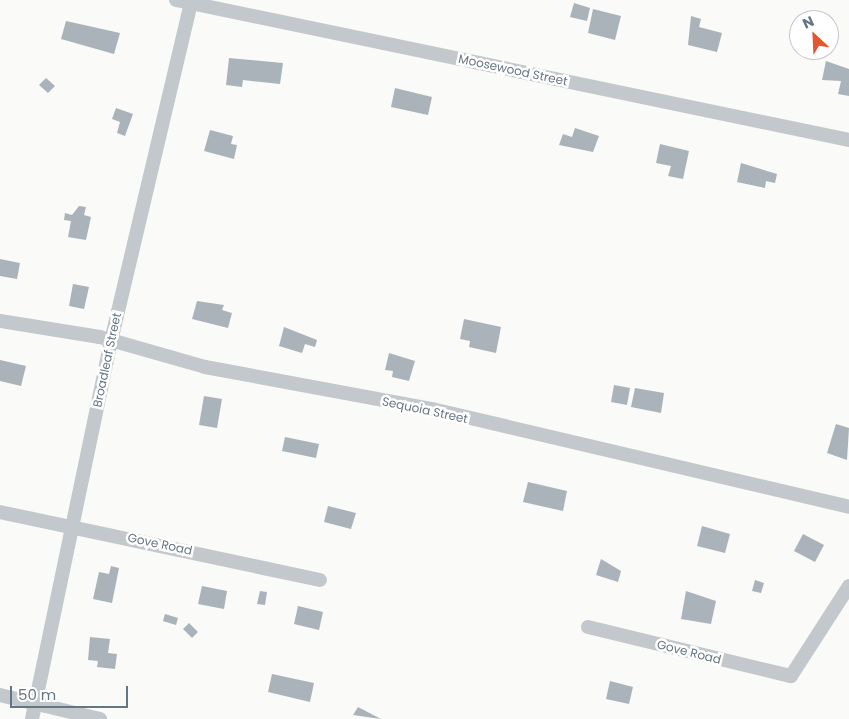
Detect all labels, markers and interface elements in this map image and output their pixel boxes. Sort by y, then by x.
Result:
north arrow [789,10,839,60]
text: N [799,11,817,34]
street label: Moosewood Street [457,51,569,89]
street label: Broadleaf Street [90,311,124,409]
street label: Sequoia Street [381,394,469,426]
street label: Gove Road [126,530,194,558]
street label: Gove Road [655,637,723,667]
scale bar [12,676,130,708]
text: 50 m [18,684,56,705]

